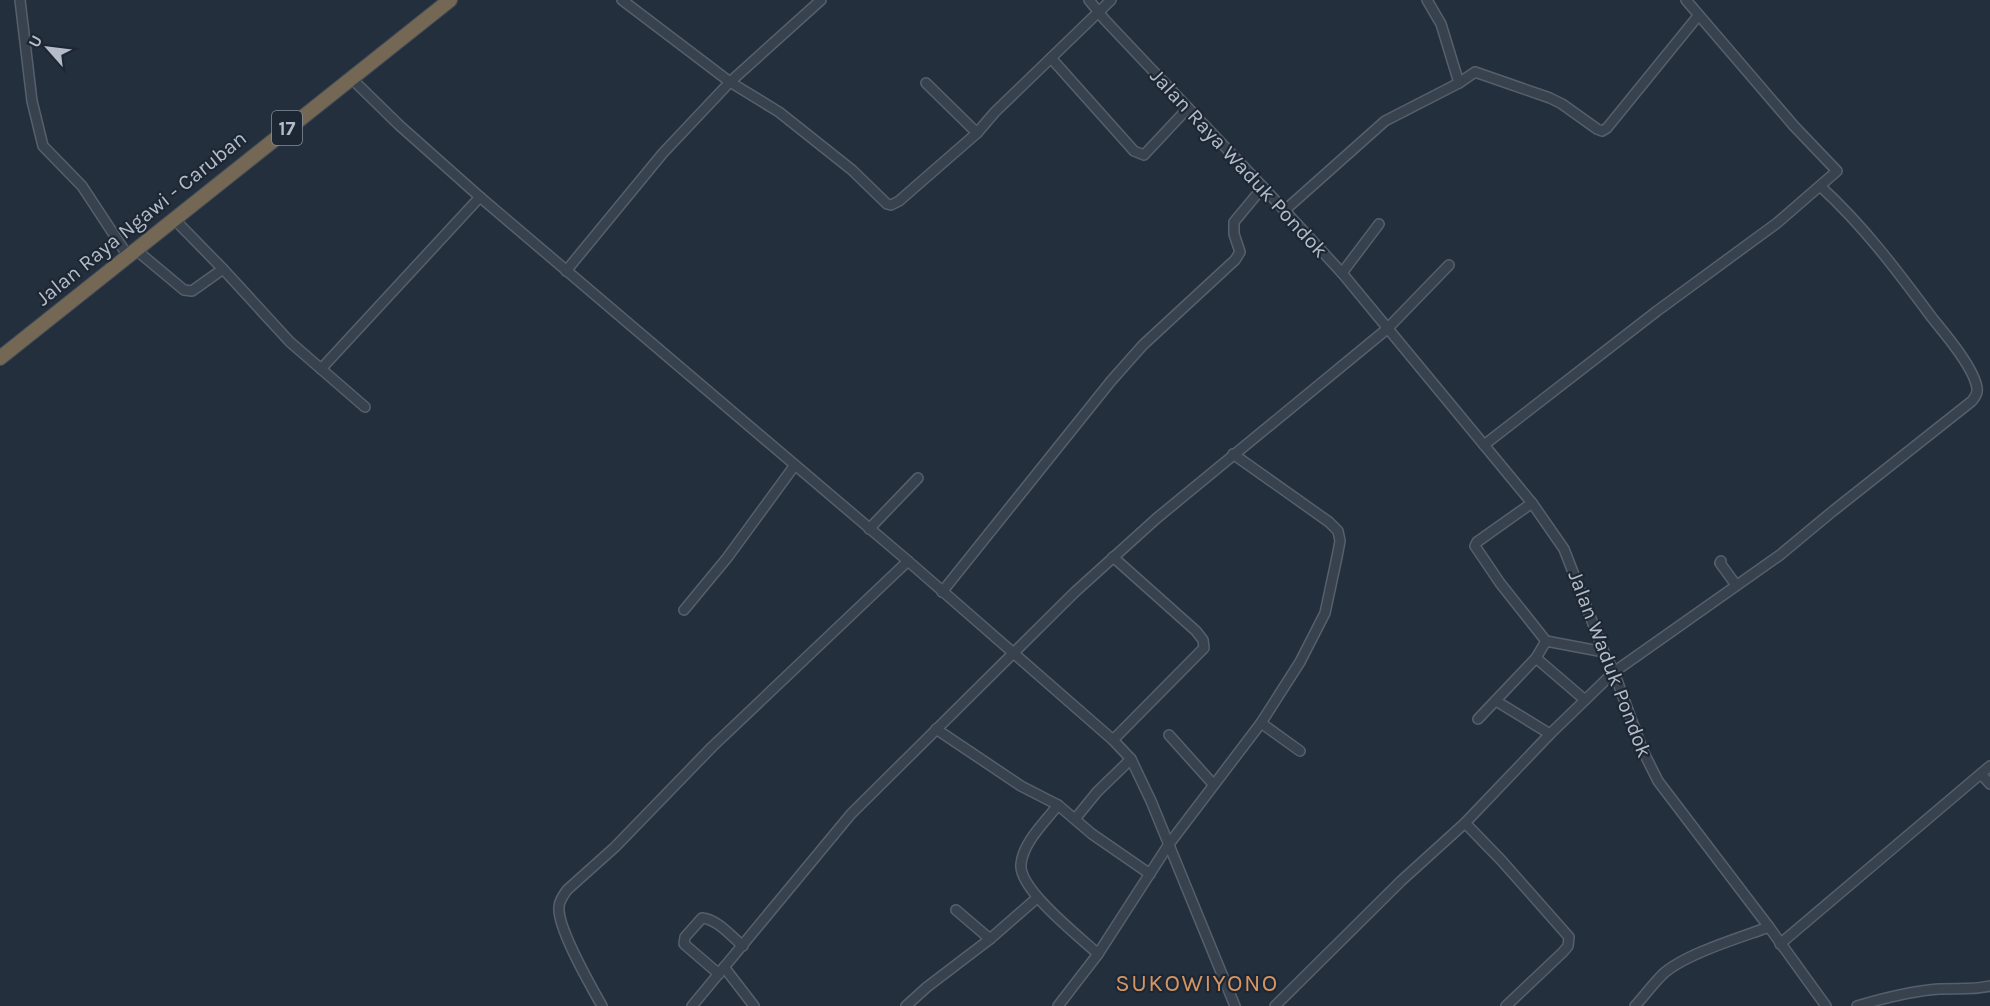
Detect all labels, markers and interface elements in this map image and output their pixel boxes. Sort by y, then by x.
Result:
north arrow [18,18,78,78]
text: U [24,32,46,51]
street label: Jalan Raya Waduk Pondok [1145,64,1333,262]
road number: 17 [272,111,302,145]
street label: Jalan Raya Ngawi - Caruban [31,126,251,310]
street label: Jalan Waduk Pondok [1563,567,1657,761]
district label: SUKOWIYONO [1115,969,1279,997]

